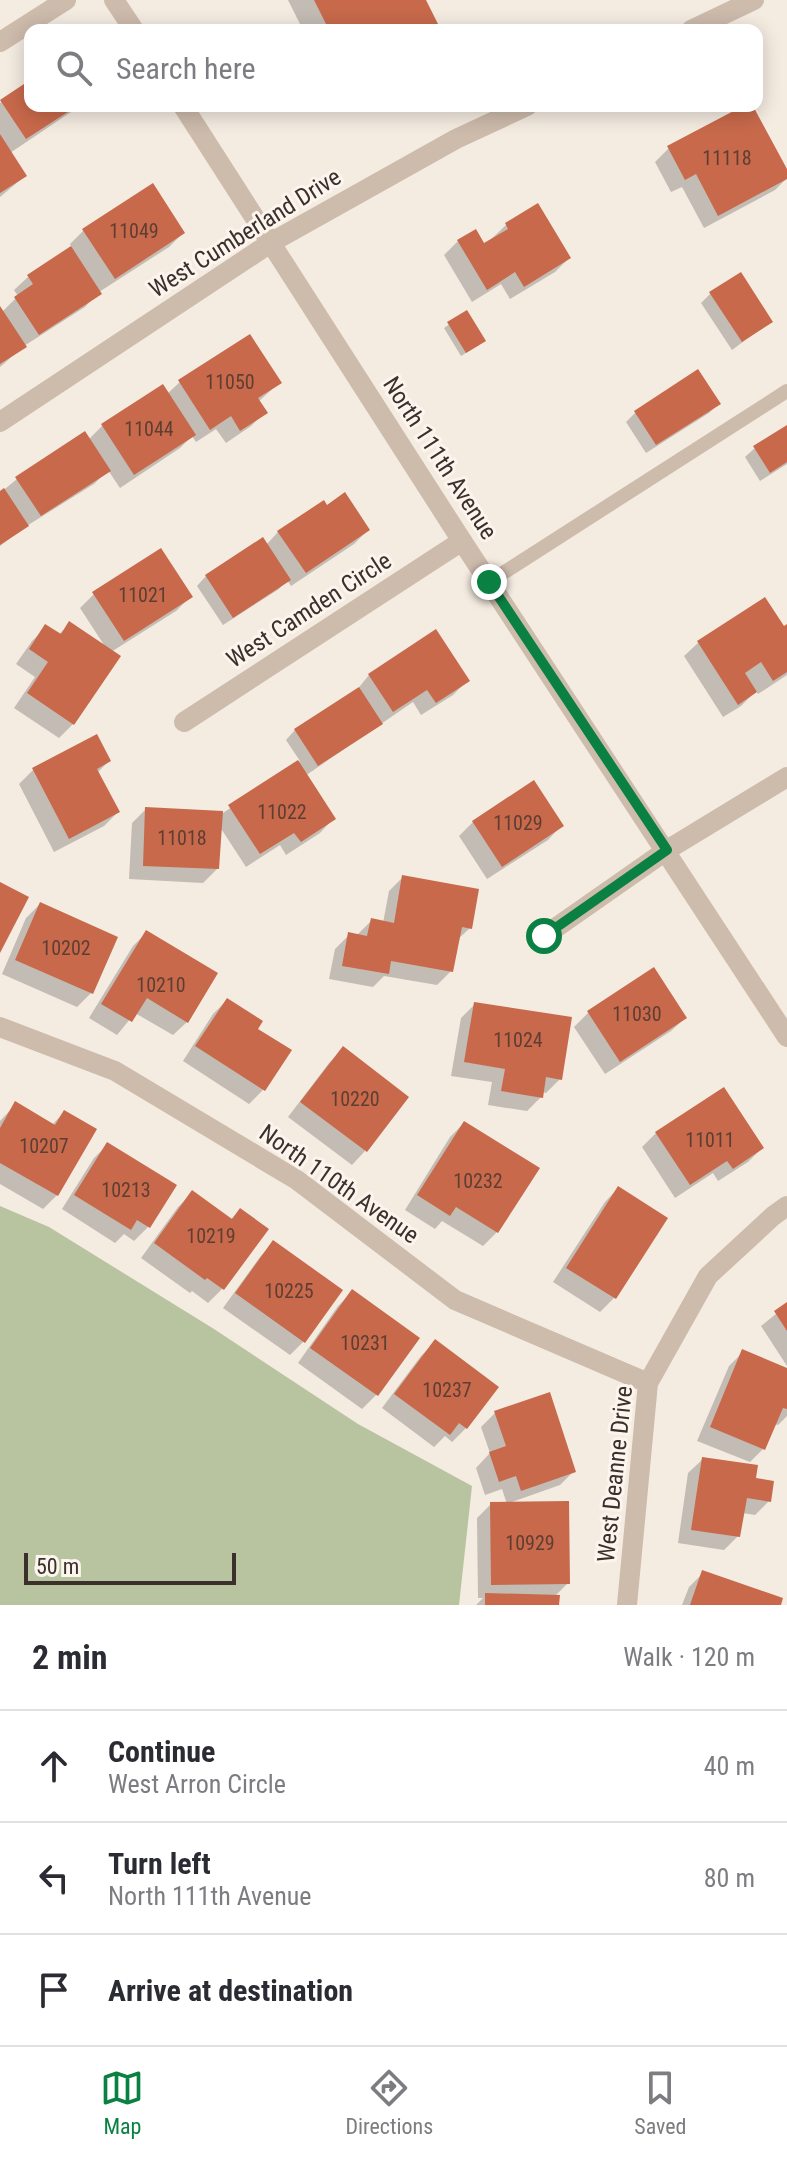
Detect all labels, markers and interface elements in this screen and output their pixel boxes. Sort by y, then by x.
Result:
search box [24,24,763,112]
icon: search [52,46,96,90]
text: Search here [116,51,256,86]
house number: 11118 [702,146,752,170]
street label: West Cumberland Drive [144,163,346,303]
house number: 11049 [109,219,159,243]
house number: 11050 [205,370,255,394]
street label: North 111th Avenue [377,372,503,544]
house number: 11044 [124,417,174,441]
street label: West Camden Circle [222,546,396,674]
route end [471,564,507,600]
house number: 11021 [118,583,168,607]
house number: 11022 [257,800,307,824]
house number: 11029 [493,811,543,835]
house number: 11018 [157,826,207,850]
route start [526,918,562,954]
house number: 10202 [41,936,91,960]
house number: 10210 [136,973,186,997]
house number: 11030 [612,1002,662,1026]
house number: 11024 [493,1028,543,1052]
house number: 10220 [330,1087,380,1111]
street label: North 110th Avenue [254,1119,424,1249]
house number: 11011 [685,1128,735,1152]
house number: 10207 [19,1134,69,1158]
house number: 10232 [453,1169,503,1193]
house number: 10213 [101,1178,151,1202]
house number: 10219 [186,1224,236,1248]
house number: 10225 [264,1279,314,1303]
house number: 10231 [340,1331,390,1355]
house number: 10237 [422,1378,472,1402]
street label: West Deanne Drive [592,1384,638,1564]
house number: 10929 [505,1531,555,1555]
scale bar [24,1549,236,1585]
text: 50 m [36,1554,79,1579]
text: 2 min [32,1637,108,1677]
text: Walk · 120 m [623,1642,755,1672]
text: Continue [108,1734,215,1769]
icon: ahead [32,1744,76,1788]
text: 40 m [704,1751,755,1781]
text: West Arron Circle [108,1769,286,1799]
text: Turn left [108,1846,211,1881]
icon: left [32,1856,76,1900]
text: 80 m [704,1863,755,1893]
text: North 111th Avenue [108,1881,312,1911]
icon: arrive [32,1968,76,2012]
text: Arrive at destination [108,1973,353,2008]
tab: Map [100,2066,144,2139]
tab: Directions [345,2066,433,2139]
tab: Saved [634,2066,687,2139]

